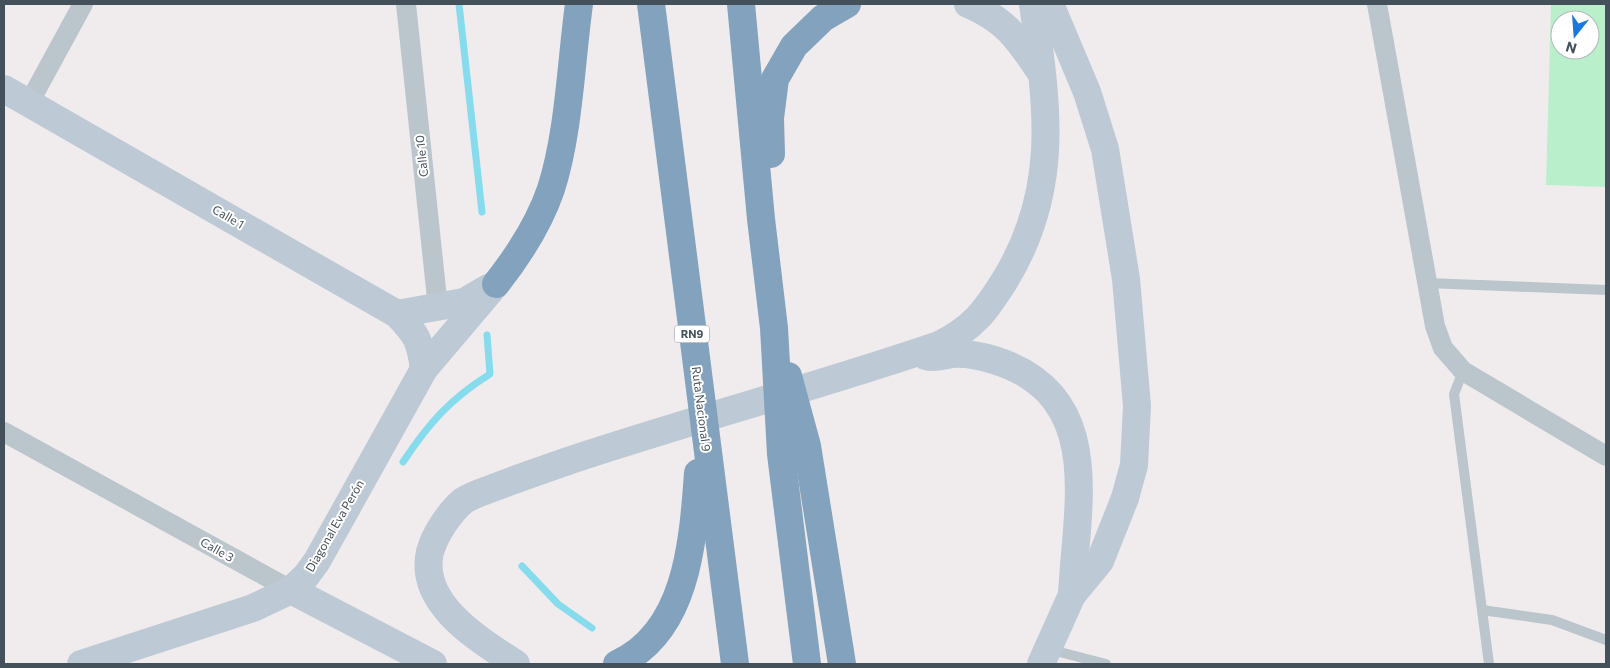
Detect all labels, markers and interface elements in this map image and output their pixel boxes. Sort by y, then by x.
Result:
north arrow [1550,10,1600,60]
text: N [1564,38,1579,58]
street label: Calle 10 [412,134,430,178]
street label: Calle 1 [210,201,247,231]
road number: RN9 [674,326,710,342]
street label: Ruta Nacional 9 [690,366,714,452]
street label: Diagonal Eva Perón [302,477,366,574]
street label: Calle 3 [198,534,237,564]

